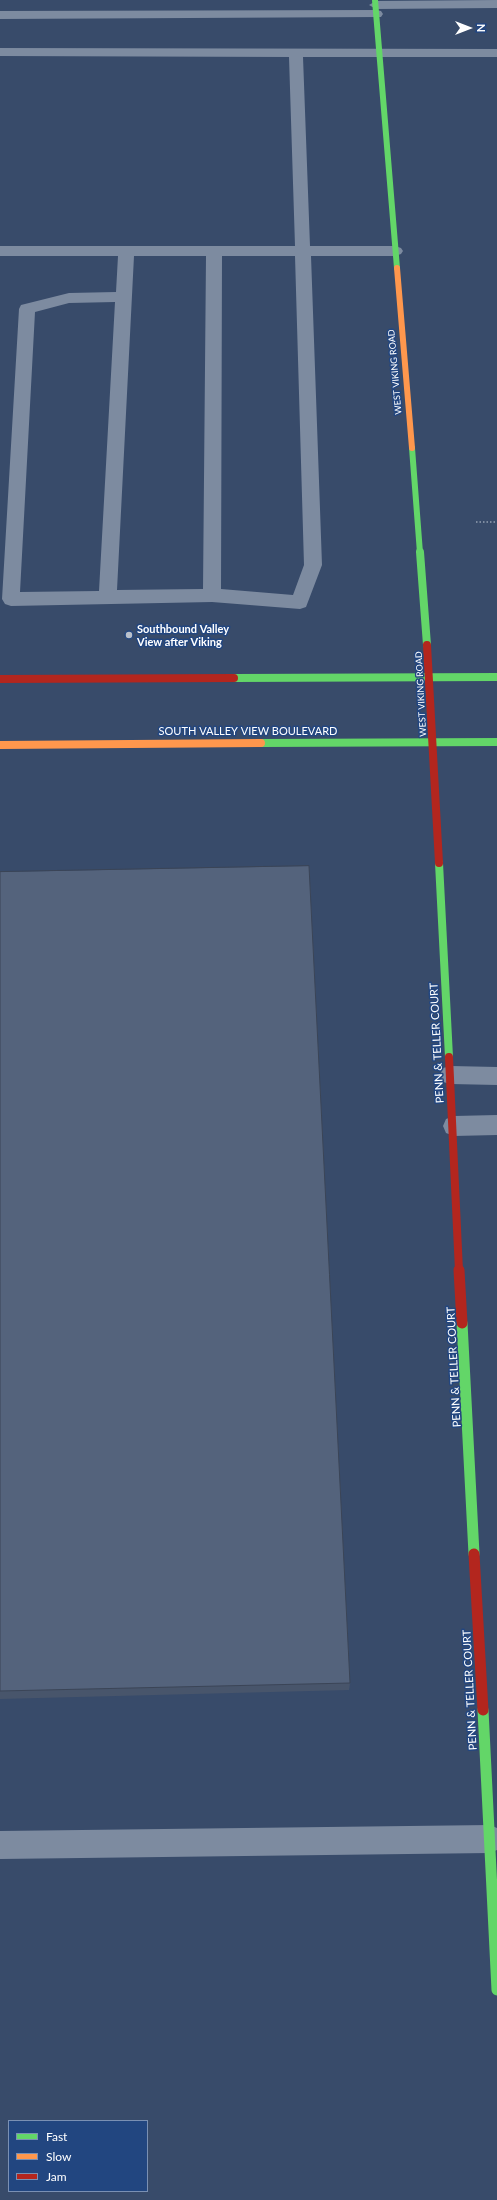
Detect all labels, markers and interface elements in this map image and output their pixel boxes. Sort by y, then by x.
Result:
north arrow [449,8,489,48]
text: N [475,24,488,32]
street label: WEST VIKING ROAD [386,329,404,415]
place label: Southbound Valley View after Viking [137,622,229,648]
marker: Southbound Valley View after Viking [124,630,134,640]
street label: WEST VIKING ROAD [413,651,429,737]
street label: SOUTH VALLEY VIEW BOULEVARD [159,724,337,738]
street label: PENN & TELLER COURT [427,982,447,1104]
street label: PENN & TELLER COURT [444,1306,464,1428]
street label: PENN & TELLER COURT [460,1629,480,1751]
legend [8,2120,148,2192]
text: Fast [46,2129,67,2144]
text: Slow [46,2149,71,2164]
text: Jam [46,2169,67,2184]

